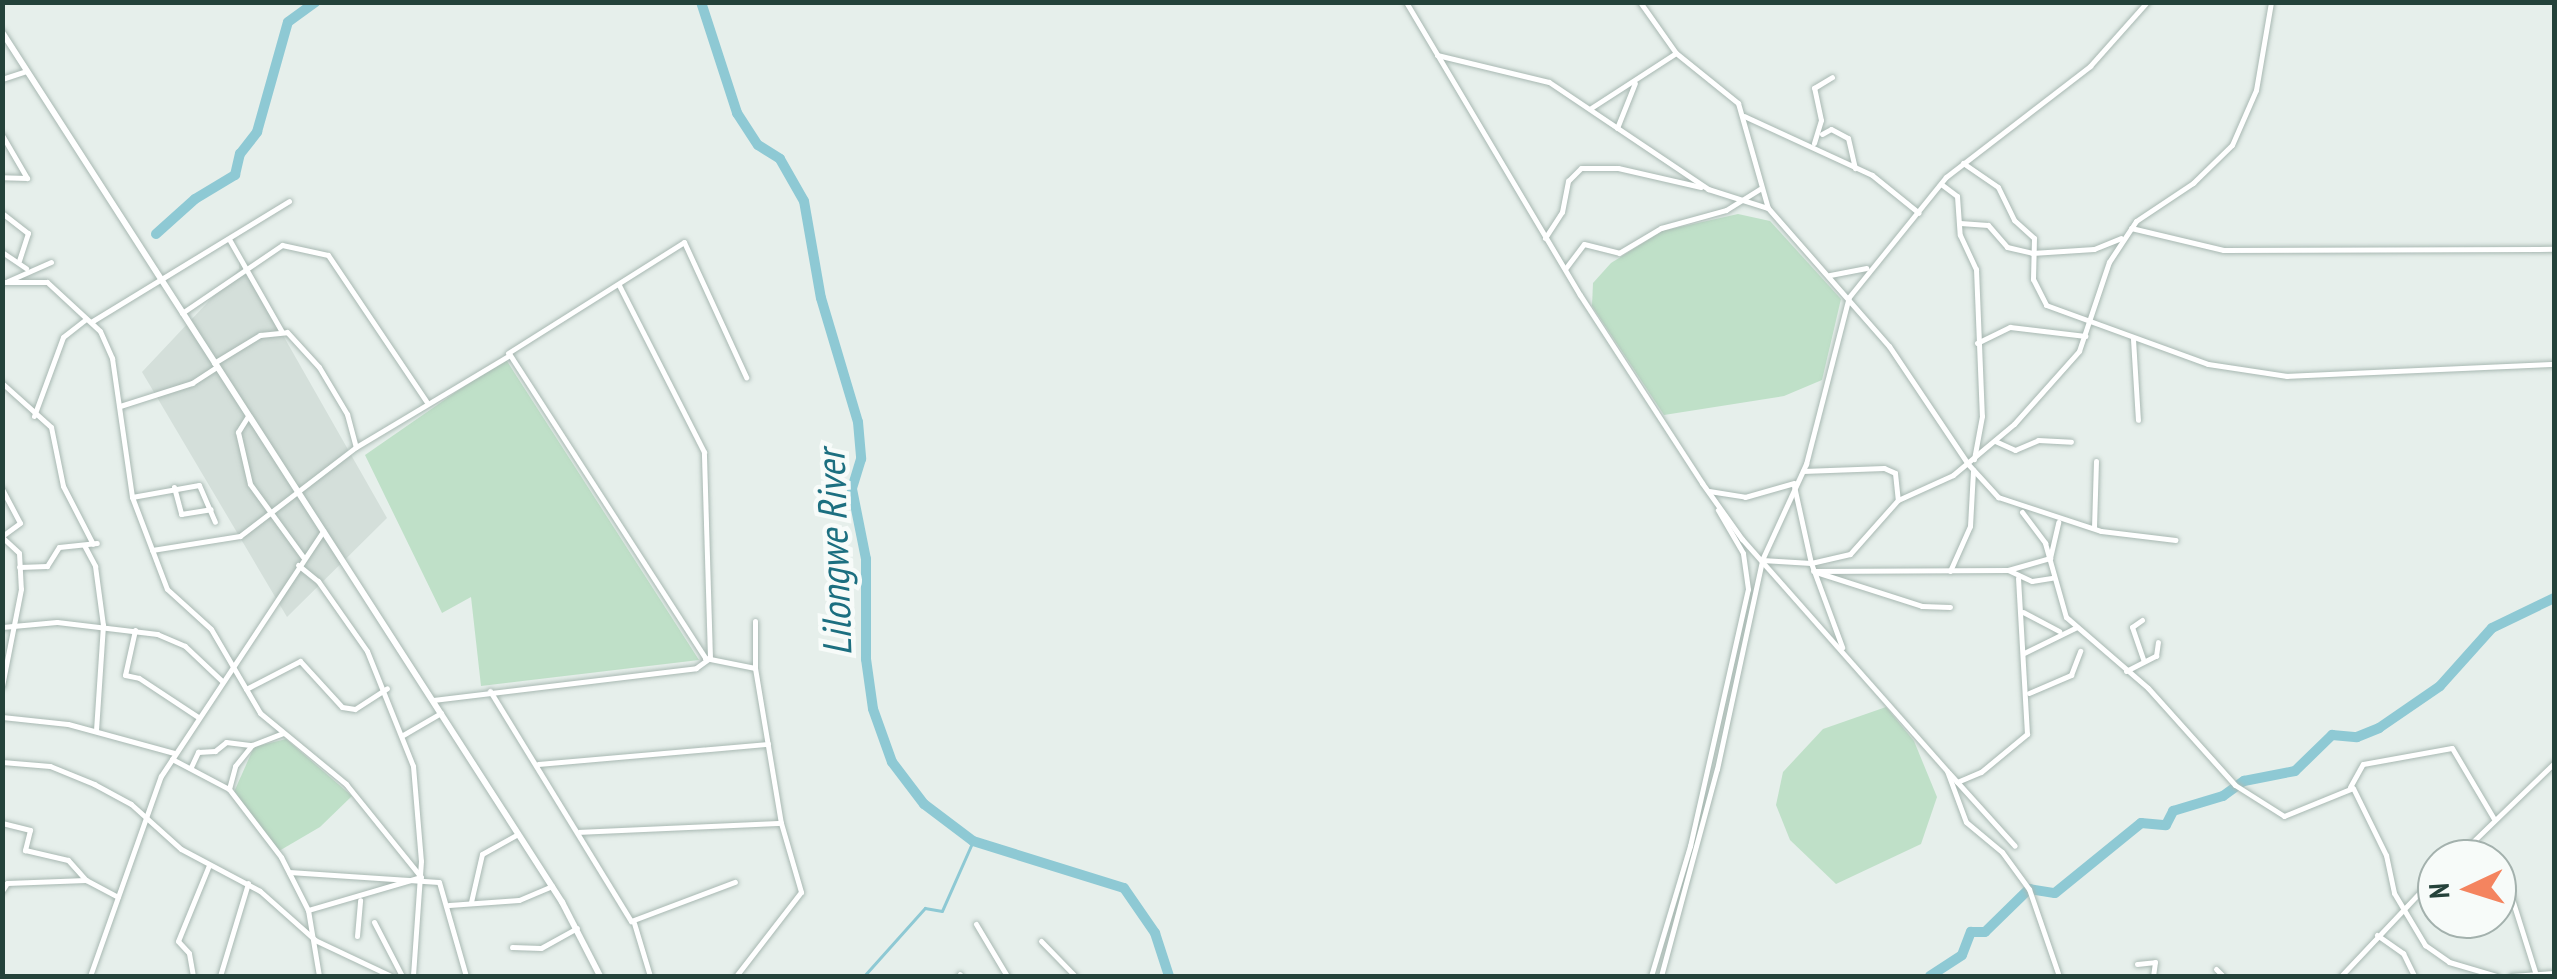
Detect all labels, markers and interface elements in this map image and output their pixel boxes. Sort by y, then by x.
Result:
water label: Lilongwe River [805,449,861,657]
north arrow [2417,839,2517,939]
text: N [2420,882,2458,900]

